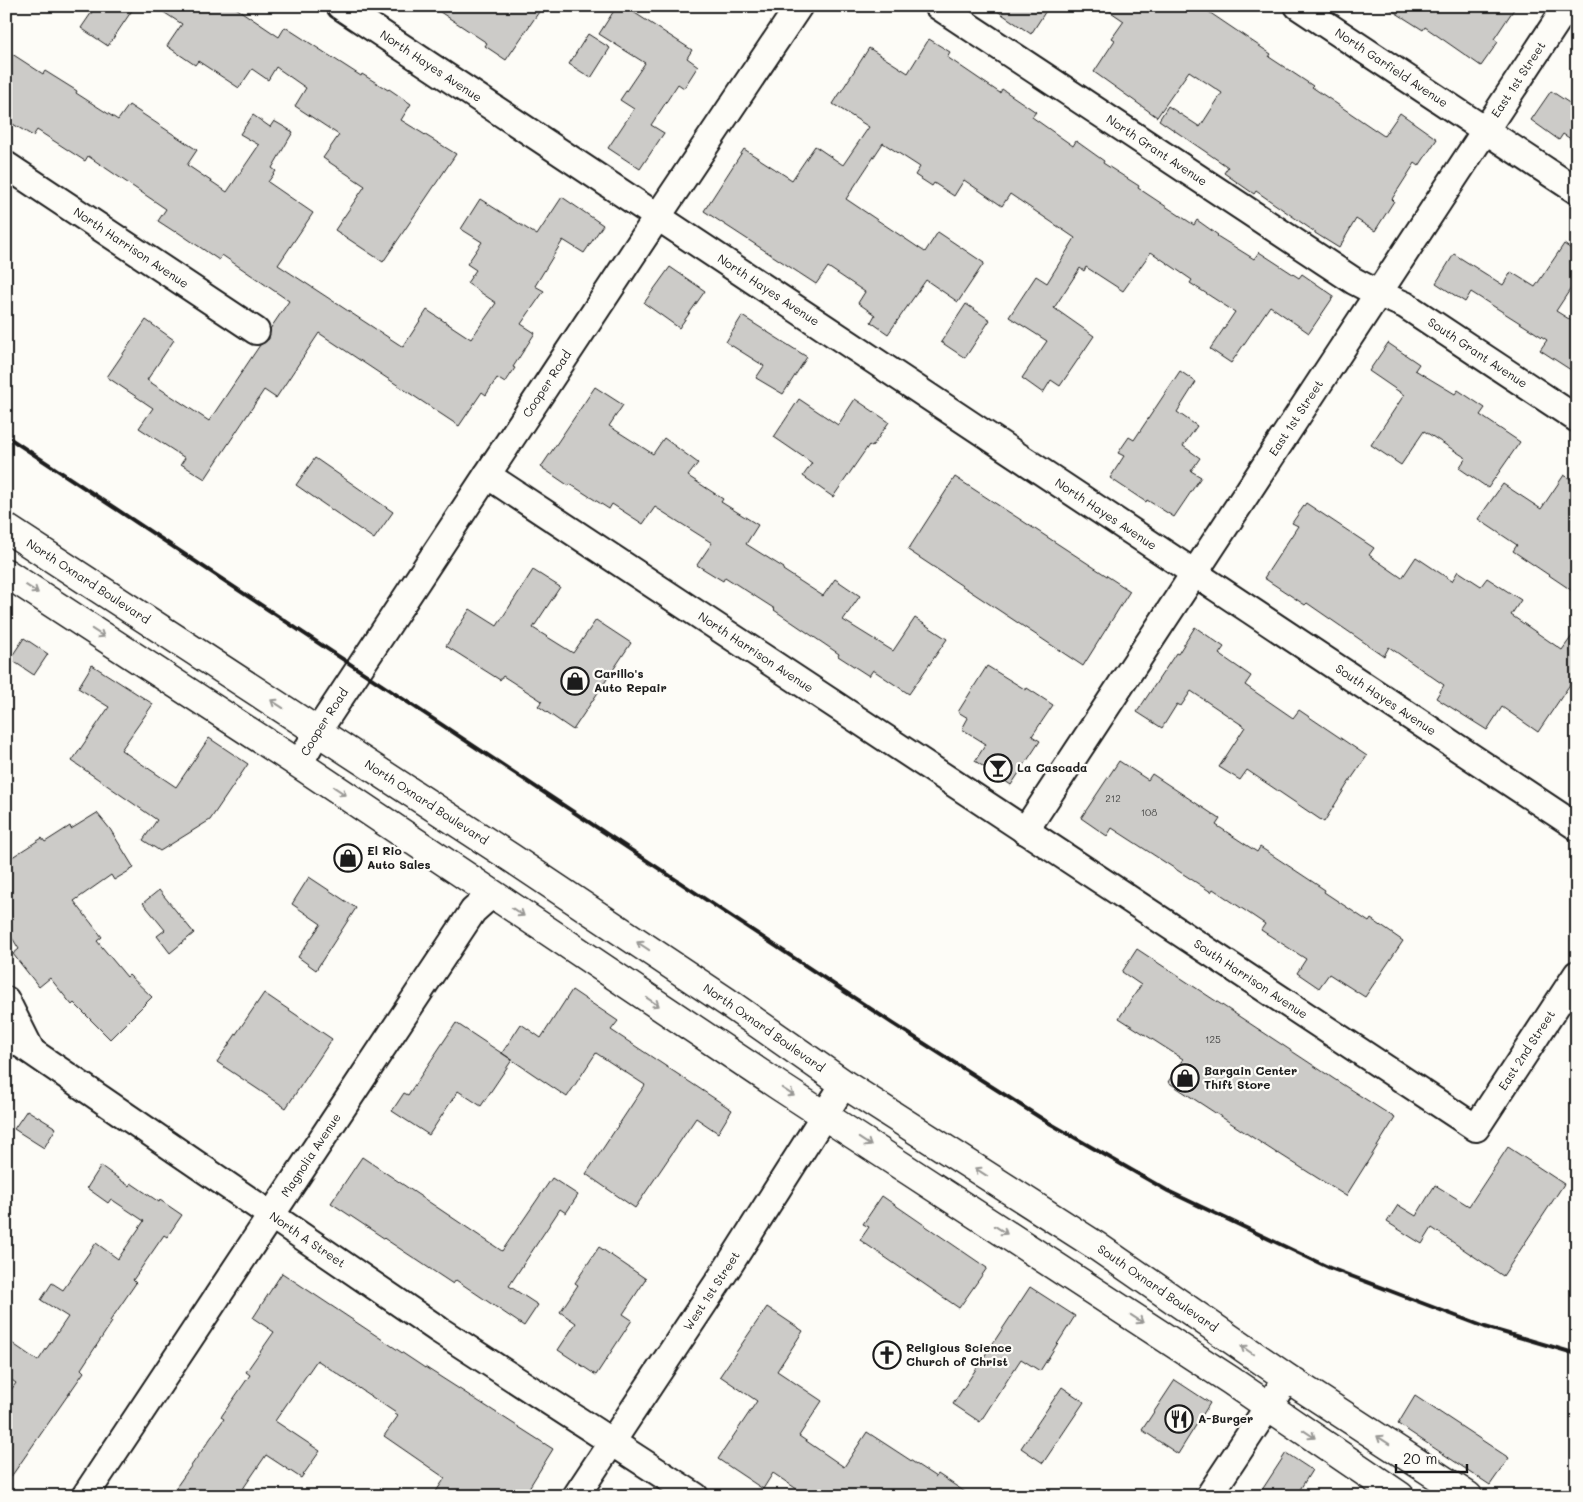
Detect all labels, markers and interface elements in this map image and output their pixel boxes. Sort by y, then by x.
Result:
street label: North Garfield Avenue [1332,24,1451,110]
street label: North Hayes Avenue [377,26,485,105]
street label: East 1st Street [1487,38,1549,120]
street label: North Grant Avenue [1104,111,1211,189]
street label: North Harrison Avenue [71,203,192,291]
street label: North Hayes Avenue [715,250,823,329]
street label: South Grant Avenue [1425,313,1531,391]
street label: Cooper Road [518,346,575,420]
street label: East 1st Street [1265,376,1326,459]
street label: North Hayes Avenue [1052,474,1160,553]
street label: North Oxnard Boulevard [24,535,154,627]
one-way arrow [24,584,38,594]
street label: North Harrison Avenue [696,608,817,695]
one-way arrow [91,627,105,638]
street label: South Hayes Avenue [1333,660,1440,738]
place label: Carillo's Auto Repair [594,665,667,695]
shop icon: Carillo's Auto Repair [560,666,590,696]
street label: Cooper Road [296,684,351,759]
one-way arrow [271,699,285,709]
bar icon: La Cascada [983,753,1013,783]
street label: North Oxnard Boulevard [362,755,492,848]
place label: La Cascada [1017,759,1087,775]
one-way arrow [333,786,347,797]
house number: 212 [1105,791,1121,805]
house number: 108 [1141,805,1157,819]
place label: El Rio Auto Sales [367,842,431,872]
shop icon: El Rio Auto Sales [333,843,363,873]
one-way arrow [511,907,525,917]
street label: South Harrison Avenue [1191,935,1311,1022]
one-way arrow [636,941,650,951]
street label: North Oxnard Boulevard [701,980,829,1075]
one-way arrow [646,997,660,1007]
street label: East 2nd Street [1494,1007,1558,1093]
house number: 125 [1205,1032,1221,1046]
place label: Bargain Center Thift Store [1204,1062,1297,1092]
shop icon: Bargain Center Thift Store [1170,1063,1200,1093]
one-way arrow [781,1088,795,1098]
street label: Magnolia Avenue [277,1110,344,1200]
one-way arrow [857,1137,871,1147]
one-way arrow [974,1166,988,1176]
street label: North A Street [267,1208,349,1271]
one-way arrow [994,1225,1008,1236]
street label: South Oxnard Boulevard [1095,1240,1222,1335]
street label: West 1st Street [679,1248,743,1333]
one-way arrow [1130,1314,1144,1324]
place label: Religious Science Church of Christ [906,1339,1012,1369]
church icon: Religious Science Church of Christ [872,1340,902,1370]
one-way arrow [1240,1345,1254,1355]
restaurant icon: A-Burger [1164,1404,1194,1434]
place label: A-Burger [1198,1410,1253,1426]
one-way arrow [1302,1429,1316,1439]
one-way arrow [1376,1435,1390,1445]
scale bar [1396,1442,1467,1474]
text: 20 m [1403,1448,1437,1468]

